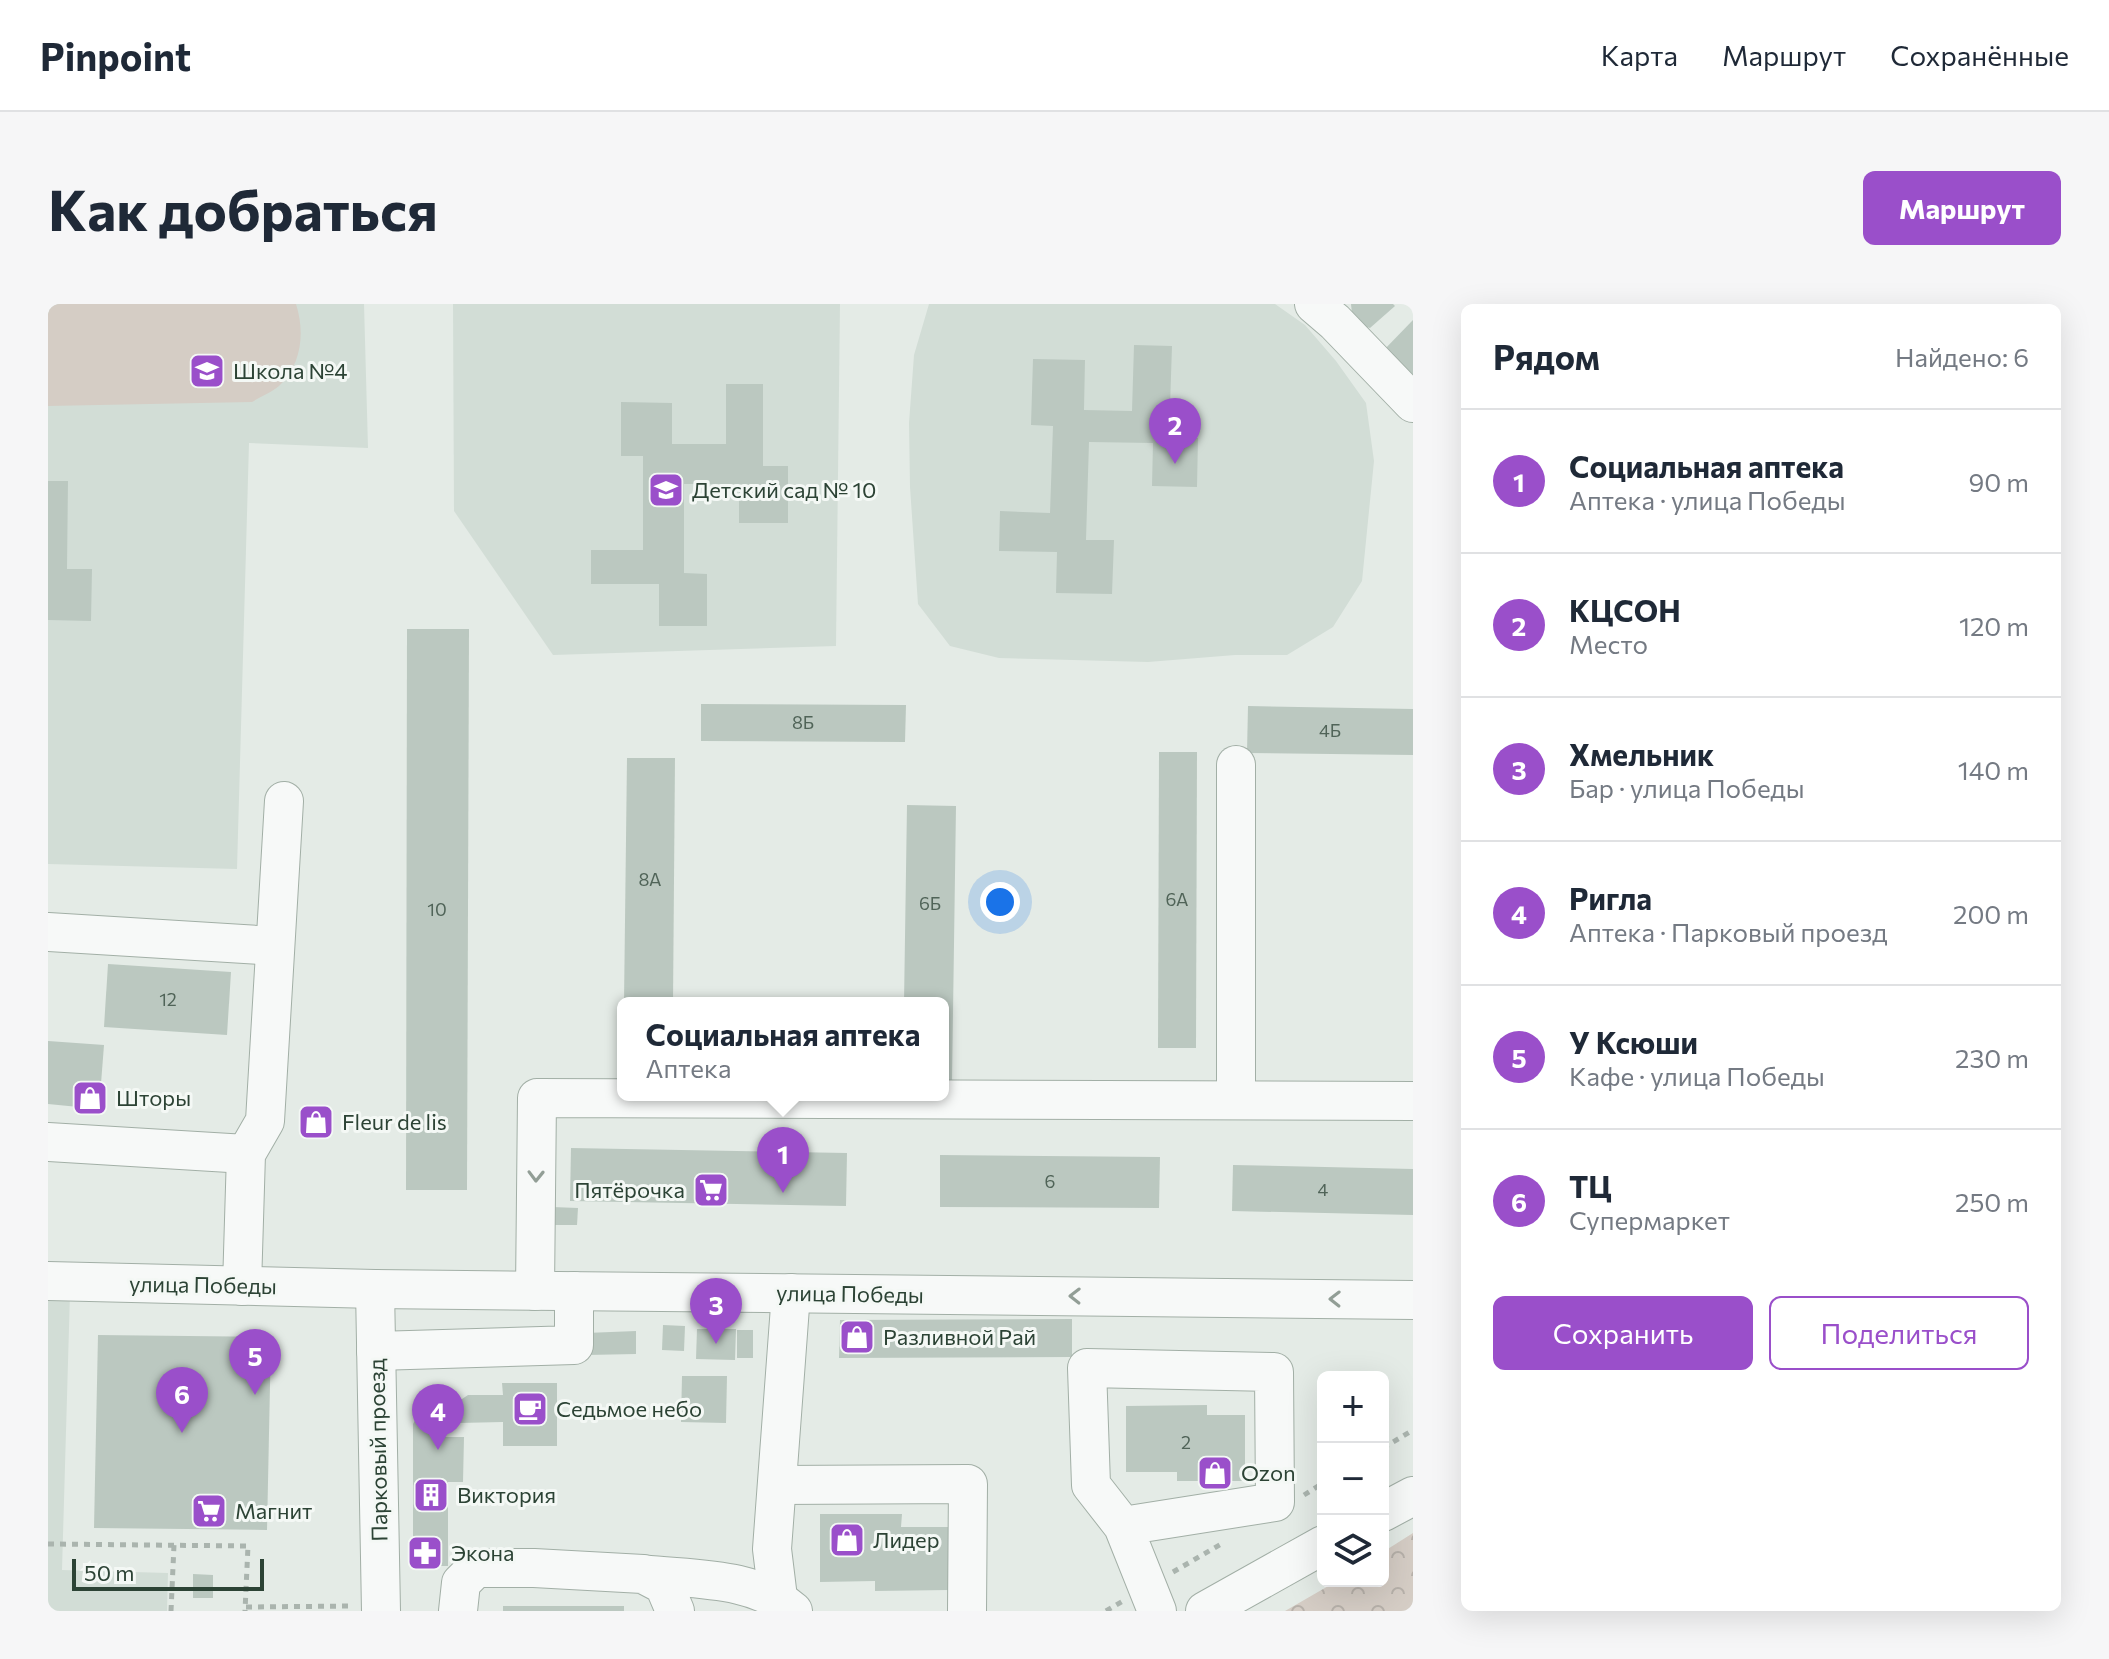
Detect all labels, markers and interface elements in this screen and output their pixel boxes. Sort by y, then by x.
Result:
text: Pinpoint [40,32,191,79]
text: Карта [1601,38,1678,72]
text: Маршрут [1722,38,1846,72]
text: Сохранённые [1890,38,2069,72]
button: Маршрут [1863,171,2061,245]
text: Как добраться [48,174,438,243]
text: Рядом [1493,335,1600,377]
text: Найдено: 6 [1895,341,2029,372]
school or university icon: Школа №4 [188,352,226,390]
place label: Школа №4 [233,357,348,384]
pin: 2 [1149,398,1201,464]
text: Социальная аптека [1569,447,1844,484]
text: 1 [1513,466,1525,497]
text: 90 m [1969,466,2029,497]
school or university icon: Детский сад № 10 [647,471,685,509]
place label: Детский сад № 10 [692,476,876,503]
text: Аптека · улица Победы [1569,484,1846,515]
text: КЦСОН [1569,591,1681,628]
text: 2 [1512,610,1526,641]
text: 120 m [1959,610,2029,641]
text: Место [1569,628,1648,659]
house number: 8Б [792,711,814,733]
house number: 4Б [1319,719,1341,741]
text: Хмельник [1569,735,1714,772]
text: 3 [1511,754,1527,785]
text: 140 m [1958,754,2029,785]
text: Бар · улица Победы [1569,772,1805,803]
house number: 8А [639,868,661,890]
text: Ригла [1569,879,1652,916]
your location [980,882,1020,922]
house number: 6А [1166,888,1188,910]
house number: 6Б [919,892,941,914]
house number: 10 [427,898,447,920]
text: 4 [1511,898,1527,929]
text: 200 m [1953,898,2029,929]
text: Аптека · Парковый проезд [1569,916,1888,947]
house number: 12 [159,988,177,1010]
popup [617,997,949,1101]
text: Социальная аптека [646,1015,920,1052]
text: У Ксюши [1569,1023,1698,1060]
text: 5 [1511,1042,1527,1073]
text: 230 m [1955,1042,2029,1073]
text: Аптека [646,1052,731,1083]
text: Кафе · улица Победы [1569,1060,1825,1091]
shop icon: Шторы [71,1079,109,1117]
place label: Шторы [116,1084,191,1111]
shop icon: Fleur de lis [297,1103,335,1141]
place label: Fleur de lis [342,1108,447,1135]
pin: 1 [757,1127,809,1193]
text: ТЦ [1569,1167,1612,1204]
one-way arrow [527,1170,545,1183]
house number: 6 [1045,1170,1055,1192]
supermarket icon: Пятёрочка [692,1171,730,1209]
place label: Пятёрочка [574,1176,685,1203]
house number: 4 [1318,1178,1329,1200]
text: 6 [1511,1186,1527,1217]
text: 250 m [1955,1186,2029,1217]
text: Супермаркет [1569,1204,1730,1235]
street label: улица Победы [129,1270,277,1299]
pin: 3 [690,1278,742,1344]
street label: улица Победы [776,1279,924,1308]
one-way arrow [1068,1287,1081,1305]
one-way arrow [1328,1290,1341,1308]
button: Сохранить [1493,1296,1753,1370]
button: Поделиться [1769,1296,2029,1370]
shop icon: Разливной Рай [838,1318,876,1356]
place label: Разливной Рай [883,1323,1036,1350]
pin: 5 [229,1329,281,1395]
street label: Парковый проезд [362,1358,393,1542]
pin: 6 [156,1367,208,1433]
map controls [1317,1371,1389,1587]
button: + [1317,1371,1389,1443]
pin: 4 [412,1384,464,1450]
cafe icon: Седьмое небо [511,1390,549,1428]
place label: Седьмое небо [556,1395,702,1422]
house number: 2 [1181,1431,1191,1453]
button: − [1317,1443,1389,1515]
shop icon: Ozon [1196,1454,1234,1492]
place label: Ozon [1241,1459,1296,1486]
building icon: Виктория [412,1476,450,1514]
place label: Виктория [457,1481,556,1508]
supermarket icon: Магнит [190,1492,228,1530]
place label: Магнит [235,1497,312,1524]
button: layers [1317,1515,1389,1587]
shop icon: Лидер [828,1521,866,1559]
place label: Лидер [873,1526,940,1553]
pharmacy icon: Экона [406,1534,444,1572]
place label: Экона [451,1539,514,1566]
scale bar [72,1555,264,1591]
text: 50 m [84,1559,134,1586]

